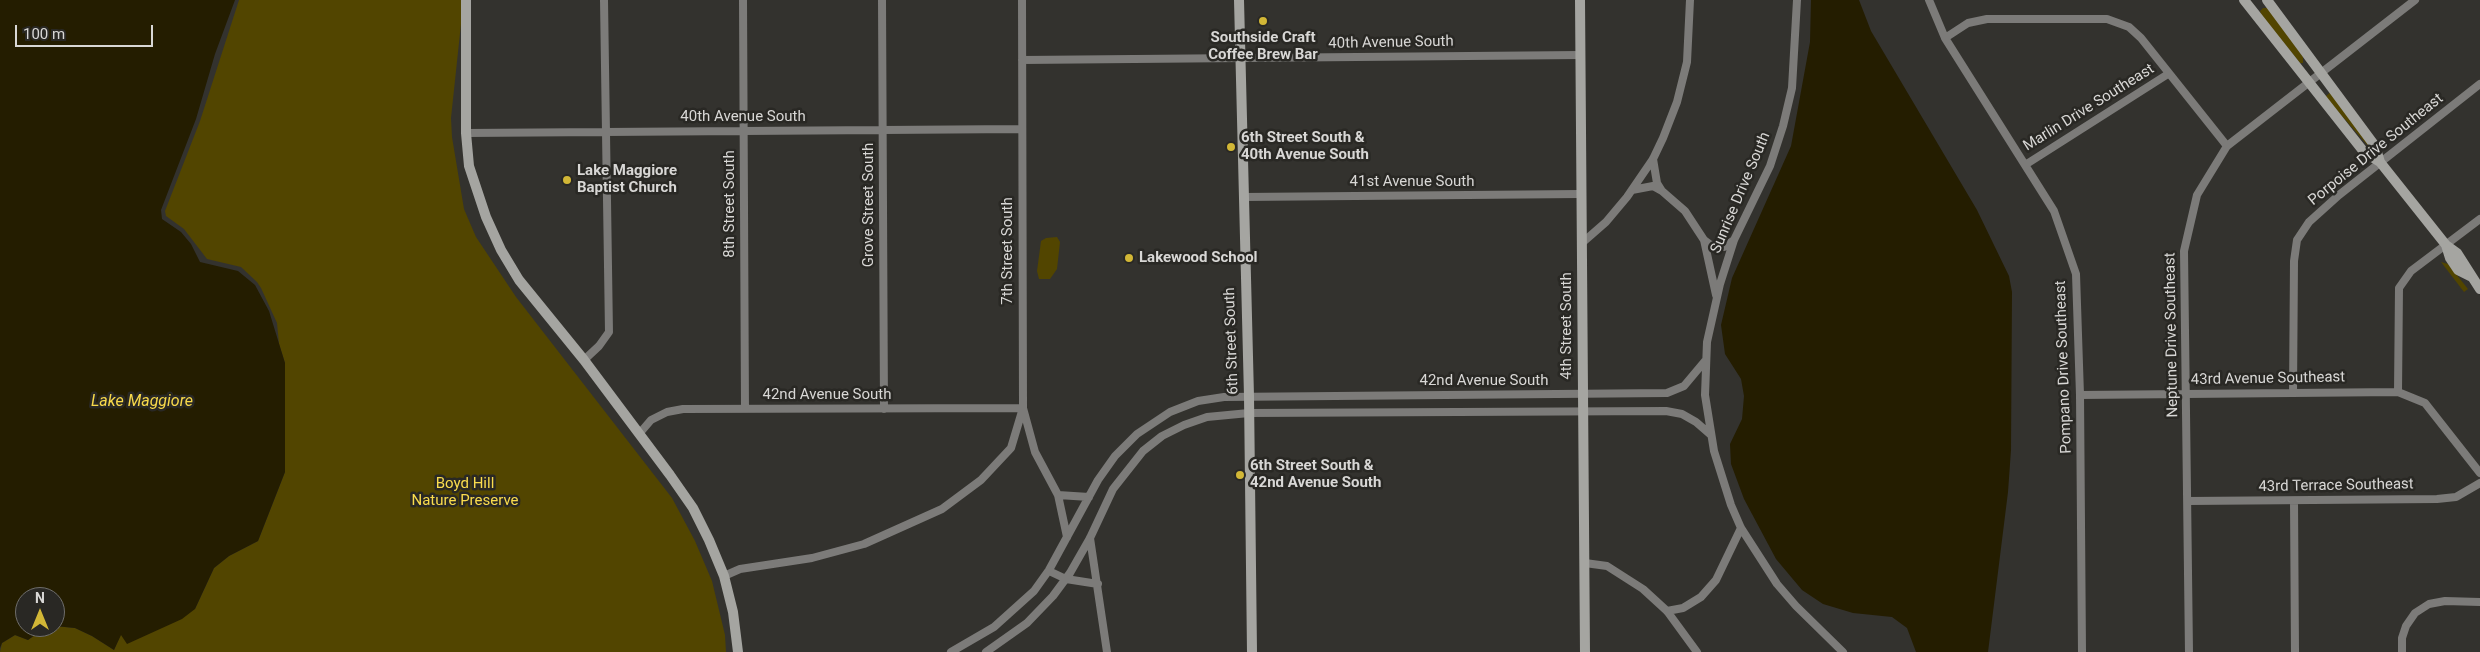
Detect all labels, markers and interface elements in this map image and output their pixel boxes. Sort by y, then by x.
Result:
scale bar [18,15,155,47]
marker: Southside Craft Coffee Brew Bar [1257,15,1269,27]
text: 100 m [23,25,65,43]
place label: Southside Craft Coffee Brew Bar [1208,29,1318,64]
street label: 40th Avenue South [1328,33,1454,53]
street label: Marlin Drive Southeast [2020,60,2158,156]
street label: Porpoise Drive Southeast [2305,90,2447,210]
street label: 40th Avenue South [680,108,806,126]
place label: 6th Street South & 40th Avenue South [1241,129,1369,164]
street label: Sunrise Drive South [1707,130,1775,256]
marker: 6th Street South & 40th Avenue South [1225,141,1237,153]
street label: Grove Street South [860,143,878,267]
street label: 8th Street South [721,150,739,258]
place label: Lake Maggiore Baptist Church [577,162,677,197]
street label: 41st Avenue South [1350,173,1474,191]
marker: Lake Maggiore Baptist Church [561,174,573,186]
street label: 7th Street South [999,197,1017,305]
place label: Lakewood School [1139,249,1258,267]
marker: Lakewood School [1123,252,1135,264]
street label: Neptune Drive Southeast [2162,252,2182,418]
street label: 4th Street South [1558,272,1576,380]
street label: Pompano Drive Southeast [2052,280,2076,454]
street label: 6th Street South [1221,287,1243,395]
street label: 43rd Avenue Southeast [2191,369,2345,389]
street label: 42nd Avenue South [1420,372,1548,390]
street label: 42nd Avenue South [763,386,891,404]
water label: Lake Maggiore [91,392,193,412]
place label: 6th Street South & 42nd Avenue South [1250,457,1381,492]
marker: 6th Street South & 42nd Avenue South [1234,469,1246,481]
park label: Boyd Hill Nature Preserve [411,475,519,510]
street label: 43rd Terrace Southeast [2258,476,2414,496]
north arrow [15,587,65,637]
text: N [35,590,45,606]

